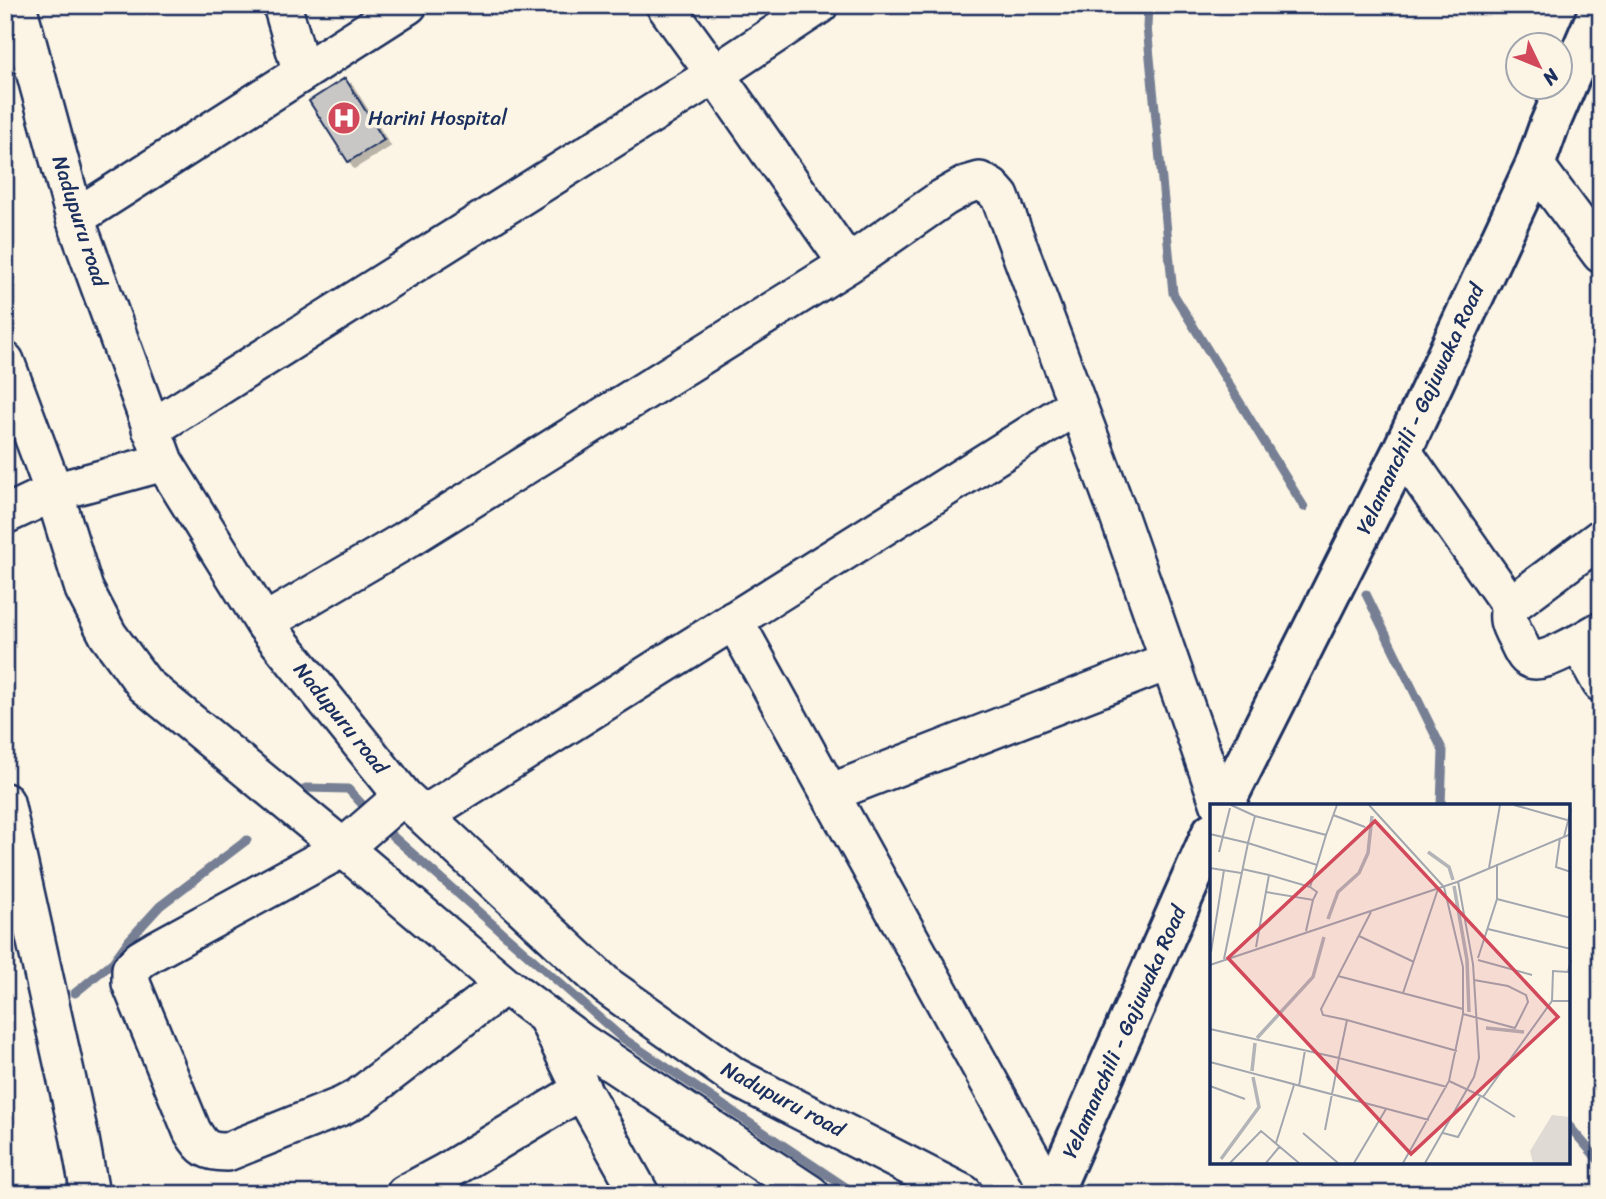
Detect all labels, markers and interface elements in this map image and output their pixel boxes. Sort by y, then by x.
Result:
north arrow [1504,32,1574,102]
text: N [1534,60,1568,94]
hospital icon: Harini Hospital [325,99,363,137]
place label: Harini Hospital [368,99,508,137]
street label: Nadupuru road [41,150,120,293]
street label: Yelamanchili - Gajuwaka Road [1345,275,1496,541]
street label: Nadupuru road [283,653,400,784]
inset map [1210,804,1571,1164]
street label: Yelamanchili - Gajuwaka Road [1051,898,1198,1165]
street label: Nadupuru road [714,1050,854,1149]

